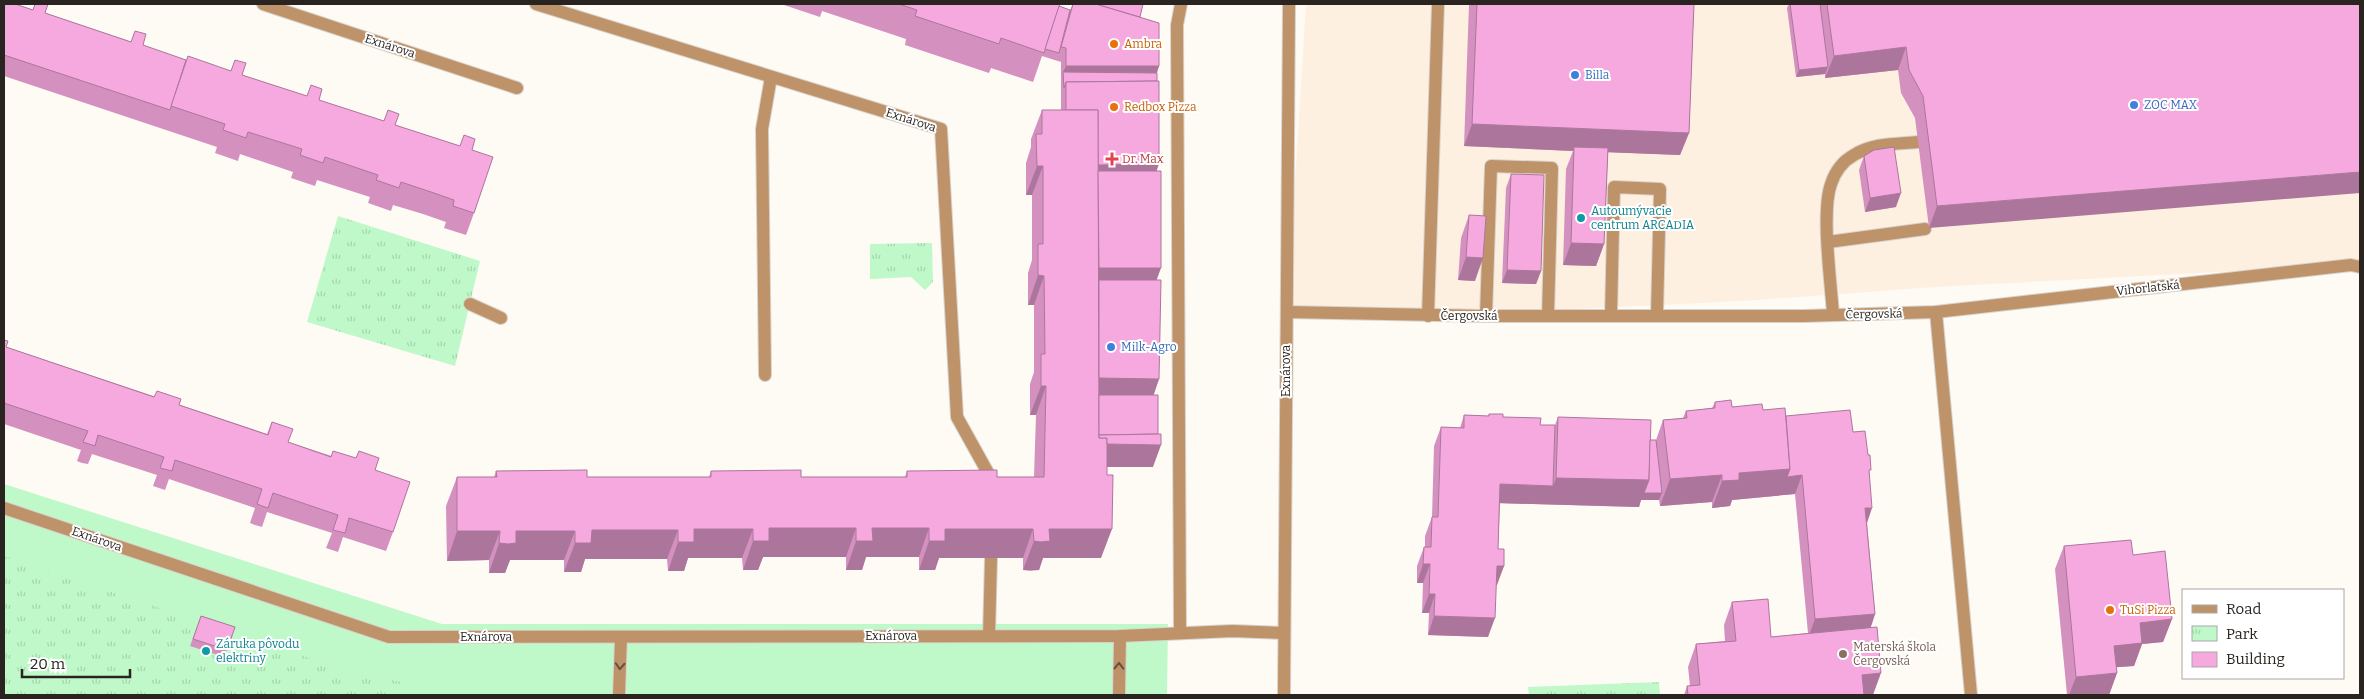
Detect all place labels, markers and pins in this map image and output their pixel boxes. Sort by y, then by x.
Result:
place label: Ambra [1124,37,1163,51]
marker: Ambra [1108,38,1120,50]
place label: Billa [1585,68,1610,82]
marker: Billa [1569,69,1581,81]
place label: ZOC MAX [2144,98,2198,112]
marker: ZOC MAX [2128,99,2140,111]
place label: Redbox Pizza [1124,100,1197,114]
marker: Redbox Pizza [1108,101,1120,113]
place label: Dr. Max [1122,152,1164,166]
marker: Dr. Max [1106,153,1118,165]
place label: Autoumývacie centrum ARCADIA [1591,204,1695,232]
marker: Autoumývacie centrum ARCADIA [1575,212,1587,224]
place label: Milk-Agro [1121,340,1177,354]
marker: Milk-Agro [1105,341,1117,353]
place label: TuSi Pizza [2120,603,2176,617]
marker: TuSi Pizza [2104,604,2116,616]
place label: Záruka pôvodu elektriny [216,637,300,665]
place label: Materská škola Čergovská [1853,640,1937,668]
marker: Záruka pôvodu elektriny [200,645,212,657]
marker: Materská škola Čergovská [1837,648,1849,660]

